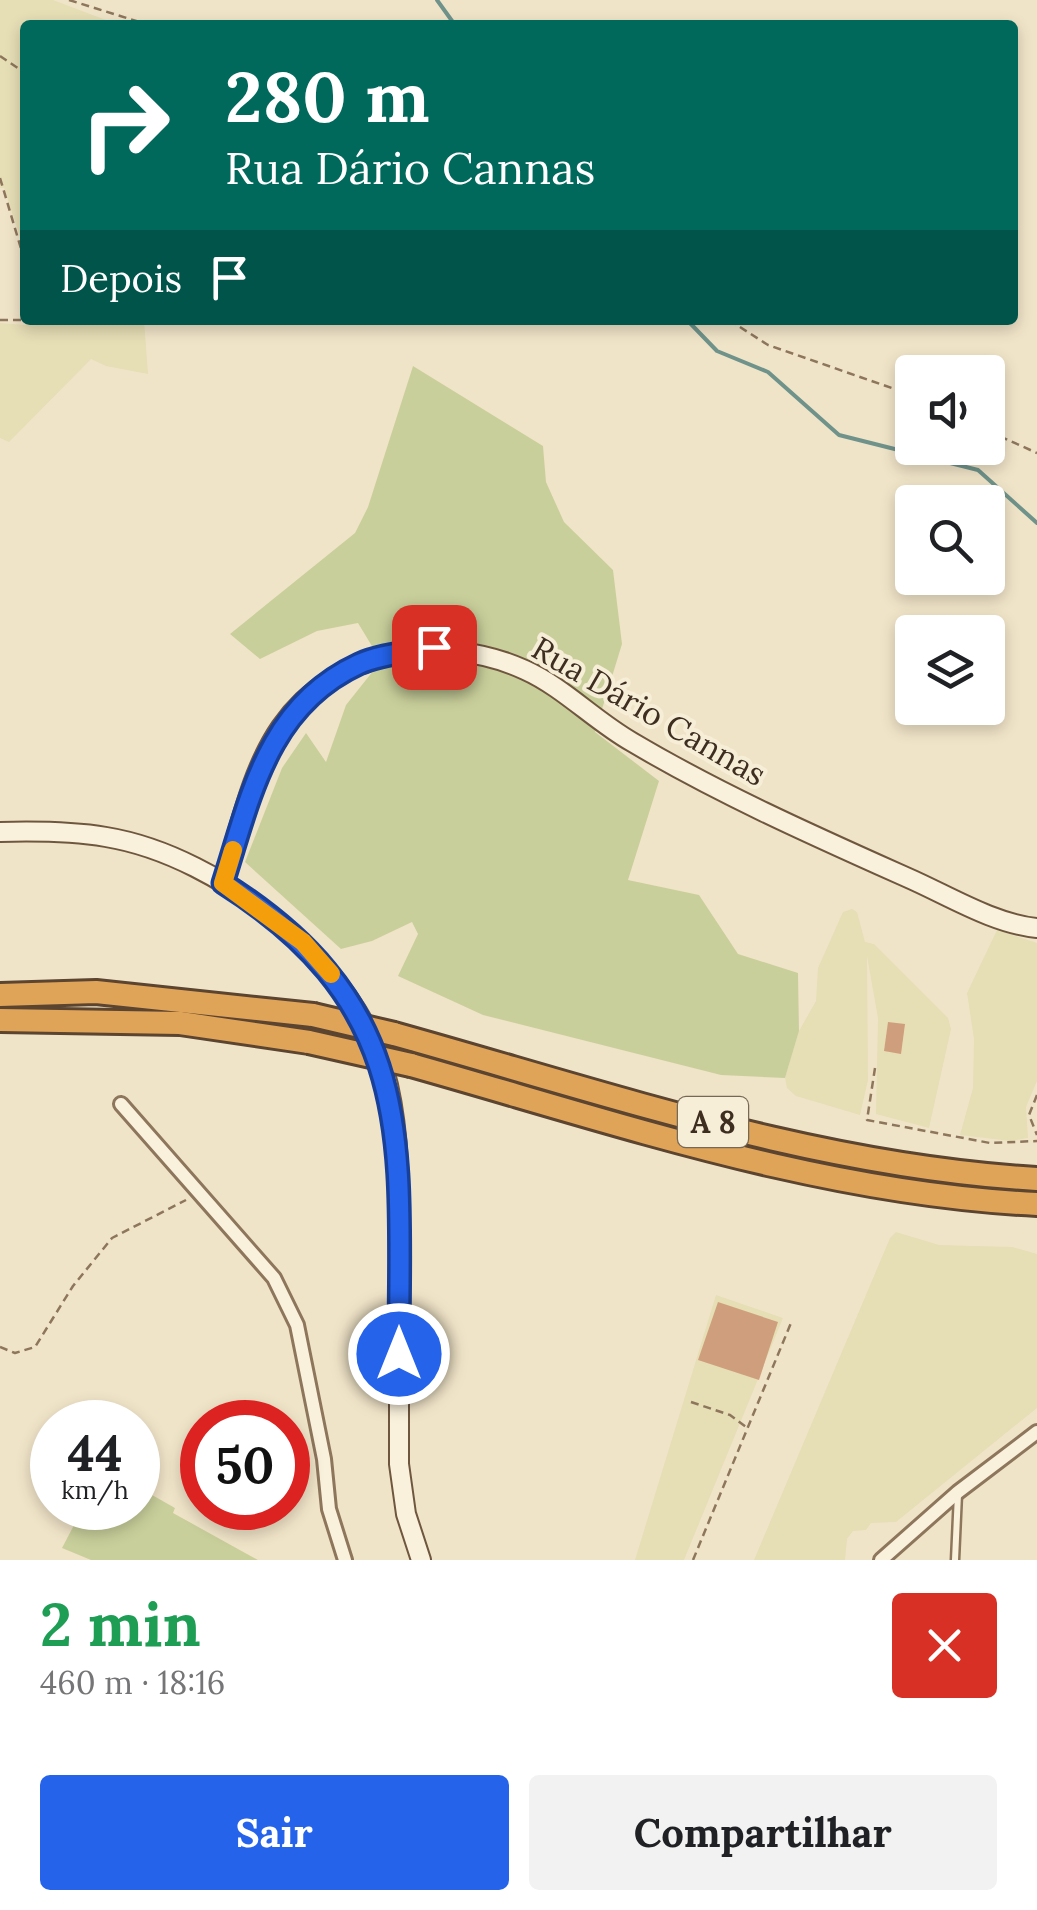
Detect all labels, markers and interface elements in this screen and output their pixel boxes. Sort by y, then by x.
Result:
text: 280 m [225,52,430,141]
icon: right [60,60,190,190]
text: Rua Dário Cannas [225,139,595,196]
icon: arrive [202,250,257,305]
text: Depois [60,254,182,302]
map controls [895,355,1005,725]
button: sound [895,355,1005,465]
button: search [895,485,1005,595]
pin [392,605,477,690]
button: layers [895,615,1005,725]
icon: arrive [407,620,462,675]
street label: Rua Dário Cannas [525,627,773,795]
road number: A 8 [678,1097,748,1147]
position arrow [347,1302,451,1406]
speed limit sign: 50 [180,1400,310,1530]
text: 44 [67,1421,123,1485]
text: km/h [61,1474,129,1506]
text: 2 min [40,1586,201,1662]
button: close [892,1593,997,1698]
text: 460 m · 18:16 [40,1662,225,1703]
button: Sair [40,1775,509,1890]
button: Compartilhar [529,1775,997,1890]

